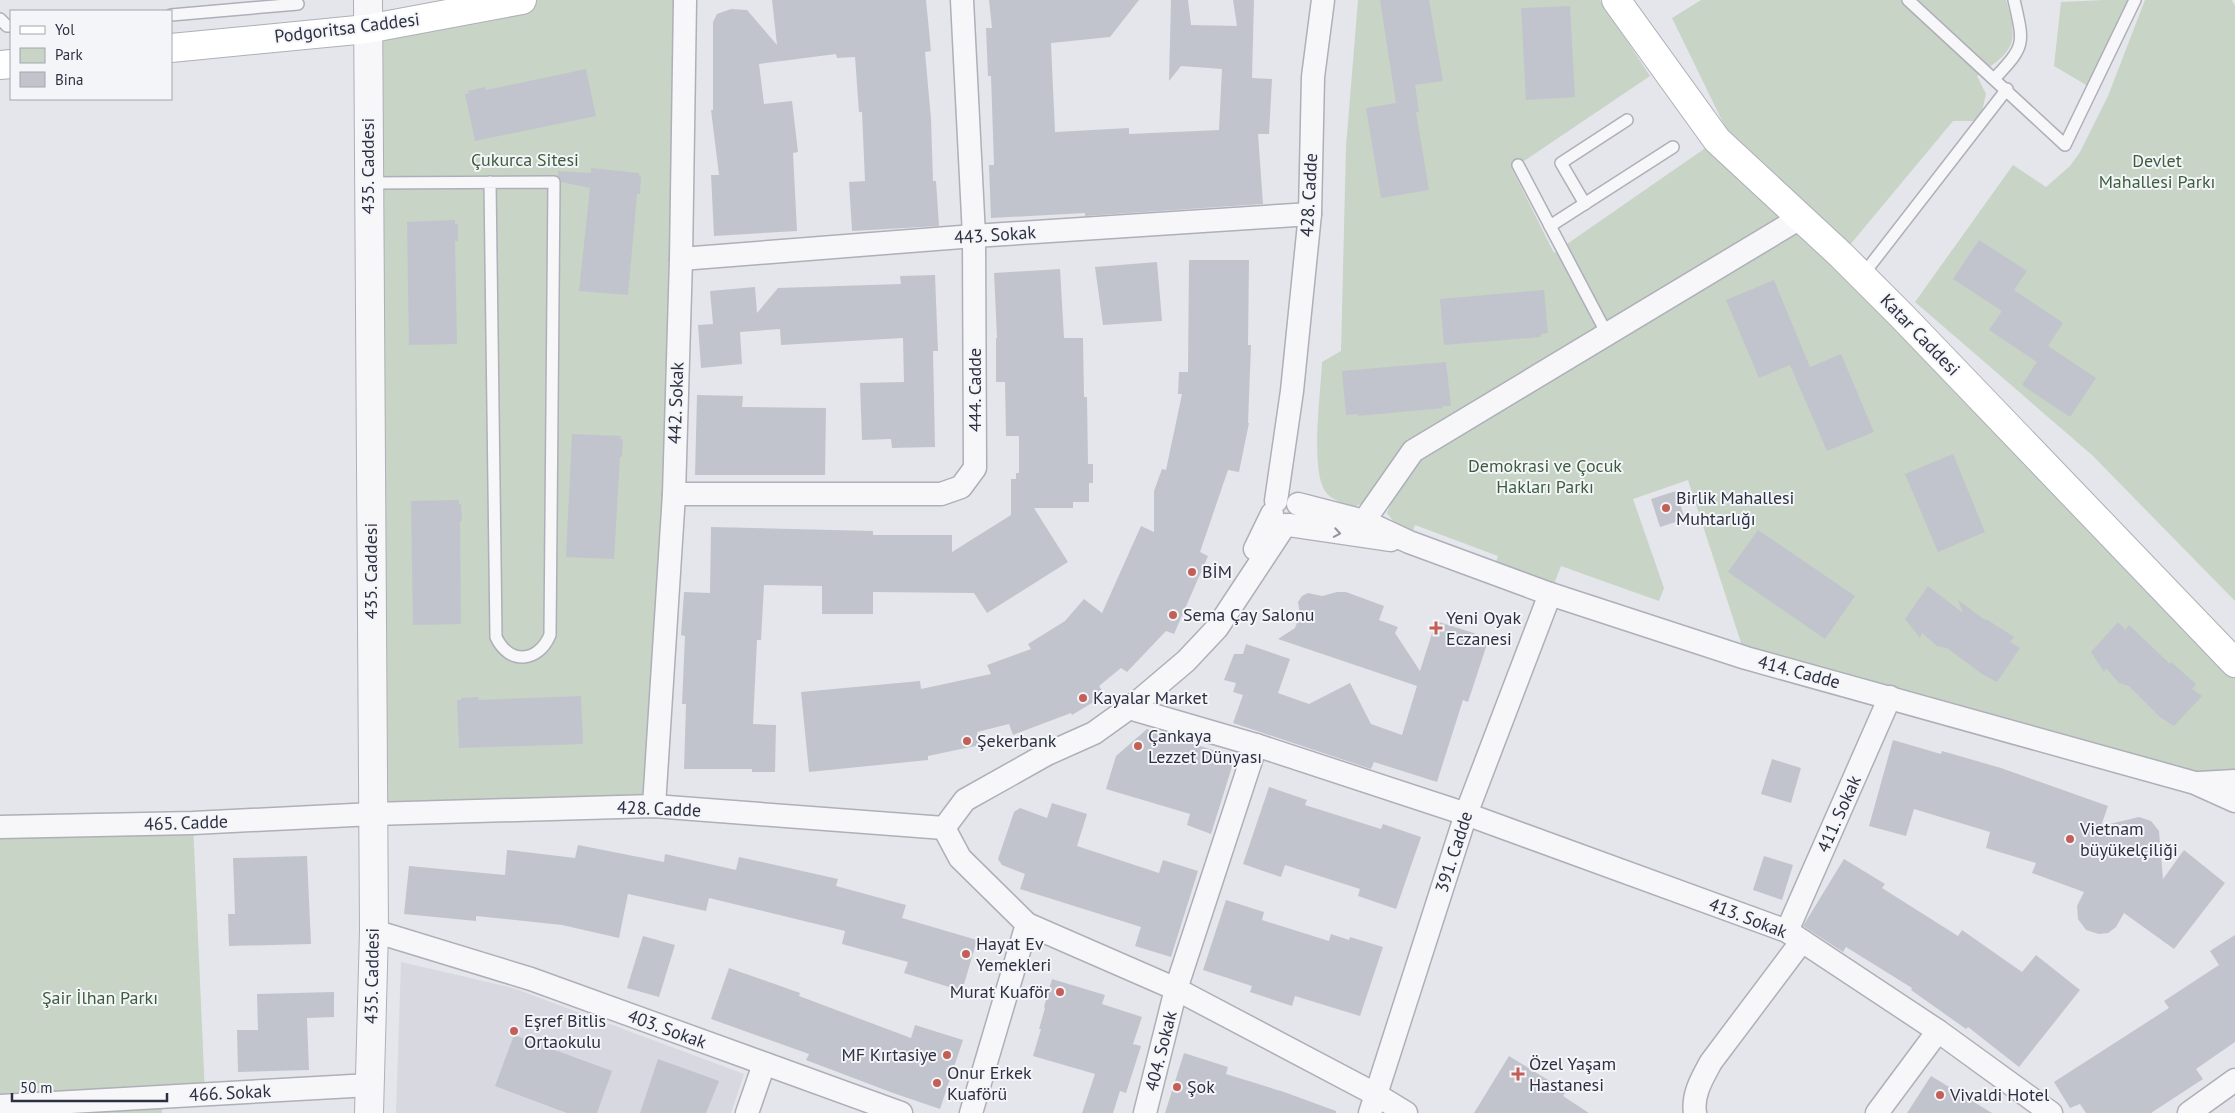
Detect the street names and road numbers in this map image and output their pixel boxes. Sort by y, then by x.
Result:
street label: Podgoritsa Caddesi [273,7,421,48]
street label: 435. Caddesi [356,118,379,214]
street label: 428. Cadde [1295,152,1322,238]
street label: 443. Sokak [953,220,1037,249]
street label: Katar Caddesi [1876,289,1965,380]
street label: 444. Cadde [963,348,986,432]
street label: 442. Sokak [663,361,688,444]
street label: 435. Caddesi [359,523,382,619]
street label: 414. Cadde [1756,650,1843,694]
street label: 411. Sokak [1811,771,1866,856]
street label: 428. Cadde [617,796,701,821]
street label: 391. Cadde [1430,808,1477,895]
street label: 465. Cadde [144,810,228,835]
street label: 413. Sokak [1706,892,1791,943]
street label: 435. Caddesi [359,928,384,1024]
street label: 403. Sokak [625,1004,710,1053]
street label: 404. Sokak [1139,1008,1182,1093]
street label: 466. Sokak [188,1079,272,1106]

